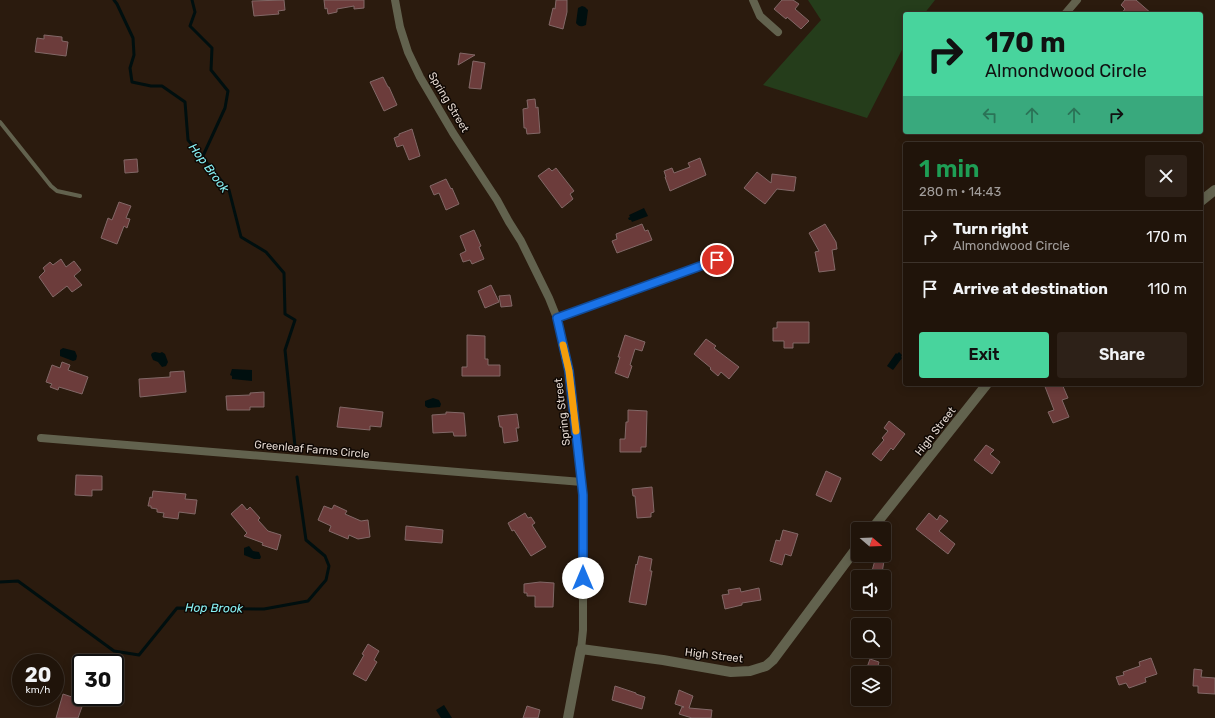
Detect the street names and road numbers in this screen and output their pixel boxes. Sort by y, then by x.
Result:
street label: Spring Street [425,70,472,135]
street label: Spring Street [552,377,573,446]
street label: High Street [912,404,959,458]
street label: Greenleaf Farms Circle [254,438,370,461]
street label: High Street [684,645,744,666]

